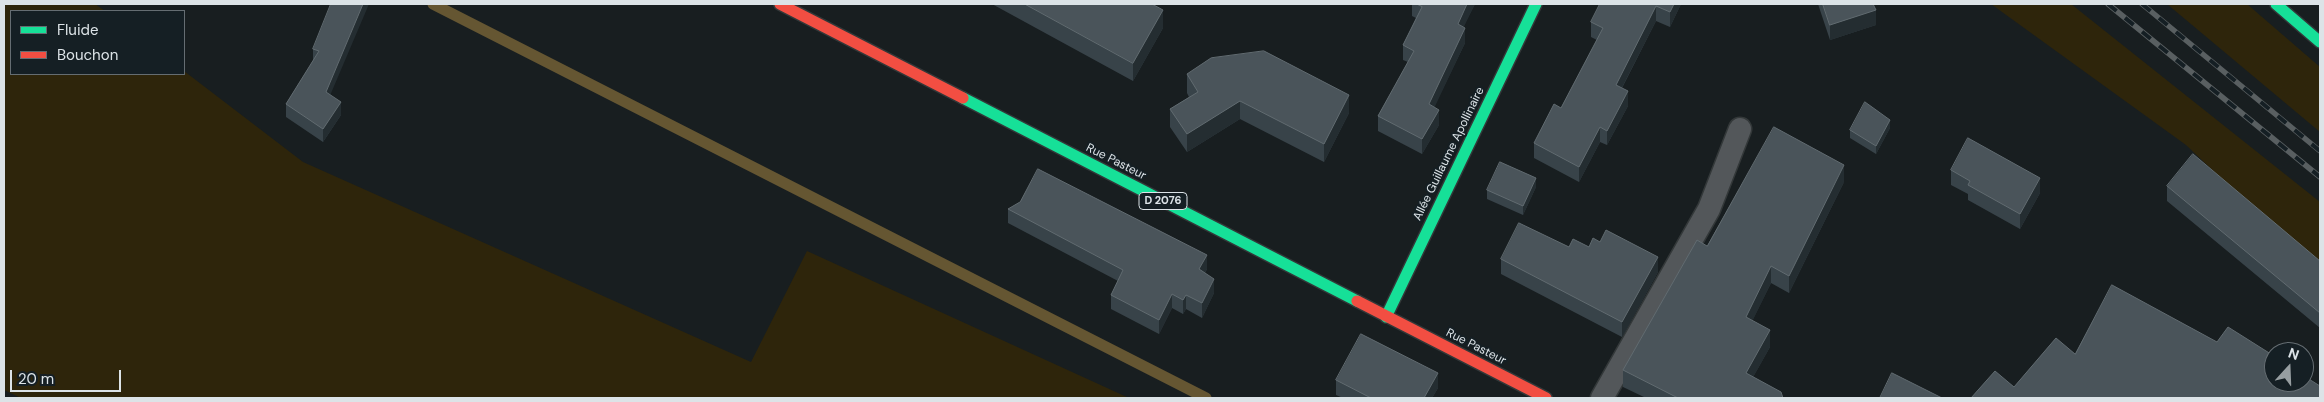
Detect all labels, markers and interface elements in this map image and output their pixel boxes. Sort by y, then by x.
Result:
legend [10,10,185,75]
text: Fluide [57,20,99,40]
text: Bouchon [57,45,118,65]
street label: Allée Guillaume Apollinaire [1410,85,1488,223]
street label: Rue Pasteur [1083,141,1149,183]
road number: D 2076 [1139,192,1187,210]
street label: Rue Pasteur [1443,326,1509,368]
north arrow [2264,342,2314,392]
text: N [2286,344,2302,364]
scale bar [12,360,124,392]
text: 20 m [18,369,54,389]

